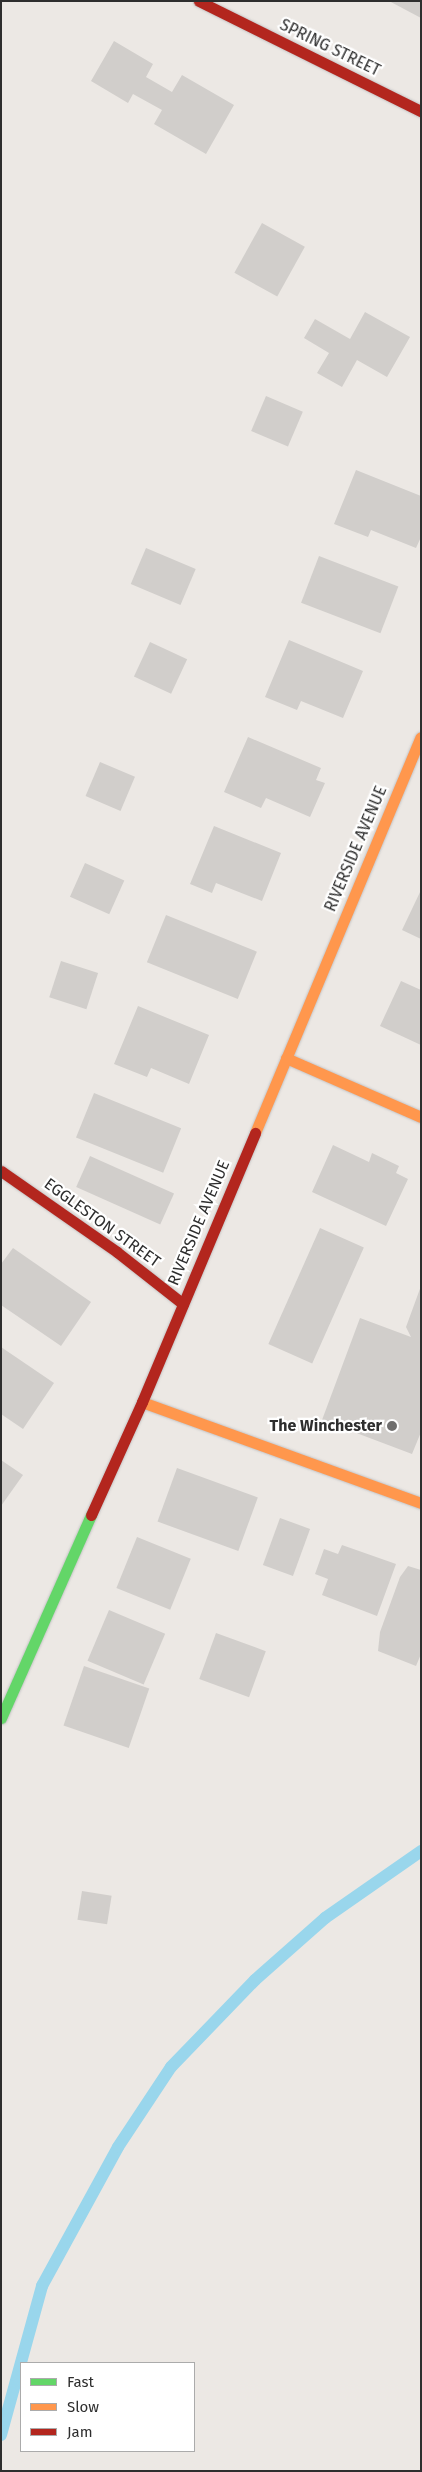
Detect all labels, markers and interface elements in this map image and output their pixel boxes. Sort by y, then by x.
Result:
street label: SPRING STREET [277,15,383,81]
street label: RIVERSIDE AVENUE [321,783,391,915]
street label: RIVERSIDE AVENUE [164,1157,234,1289]
street label: EGGLESTON STREET [40,1174,164,1272]
place label: The Winchester [270,1416,382,1436]
marker: The Winchester [386,1420,398,1432]
legend [20,2362,195,2452]
text: Fast [67,2373,94,2391]
text: Slow [67,2398,99,2416]
text: Jam [67,2423,93,2441]

